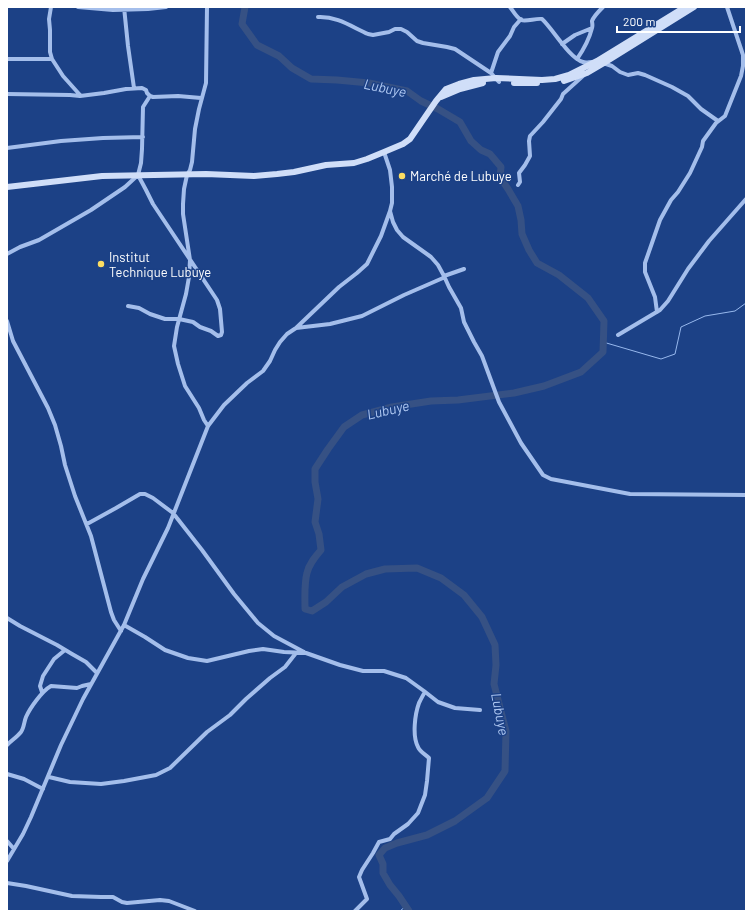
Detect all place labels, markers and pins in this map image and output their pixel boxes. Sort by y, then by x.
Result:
place label: Marché de Lubuye [410,168,512,184]
marker: Marché de Lubuye [397,171,407,181]
place label: Institut Technique Lubuye [109,249,211,280]
marker: Institut Technique Lubuye [96,259,106,269]

